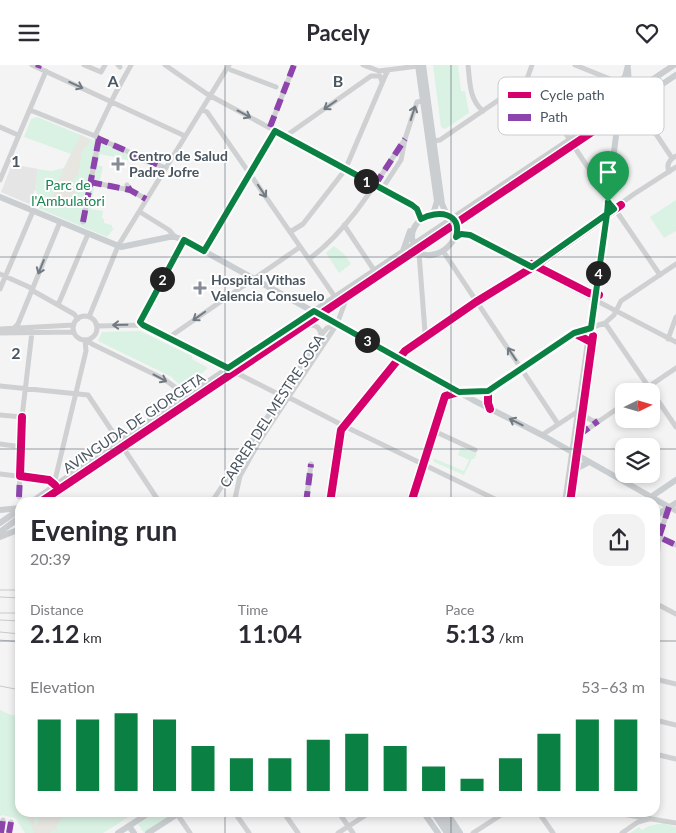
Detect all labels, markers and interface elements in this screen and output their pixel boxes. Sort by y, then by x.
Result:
icon: menu [15,19,43,47]
text: Pacely [306,19,370,46]
icon: heart [633,19,661,47]
text: A [106,71,119,90]
text: B [333,71,343,90]
legend [498,77,664,135]
one-way arrow [68,81,83,91]
text: Cycle path [540,86,605,103]
one-way arrow [323,100,337,110]
one-way arrow [409,105,418,121]
text: Path [540,108,568,125]
one-way arrow [236,110,251,119]
place label: Centro de Salud Padre Jofre [129,147,228,180]
text: 1 [11,151,21,170]
pin [587,151,629,202]
marker: Centro de Salud Padre Jofre [111,157,125,171]
icon: arrive [594,158,622,186]
pin: 1 [354,169,378,193]
text: 1 [362,173,371,190]
park label: Parc de l'Ambulatori [31,176,105,209]
one-way arrow [257,184,267,198]
one-way arrow [36,260,45,275]
pin: 4 [586,261,610,285]
text: 4 [594,265,603,282]
pin: 2 [150,267,174,291]
text: 2 [158,271,167,288]
place label: Hospital Vithas Valencia Consuelo [210,271,325,304]
marker: Hospital Vithas Valencia Consuelo [193,281,207,295]
one-way arrow [192,311,206,321]
one-way arrow [112,320,128,330]
pin: 3 [354,327,380,353]
street label: CARRER DEL MESTRE SOSA [216,331,328,490]
text: 3 [363,332,372,349]
text: 2 [11,343,21,362]
one-way arrow [507,348,517,362]
street label: AVINGUDA DE GIORGETA [59,368,208,477]
one-way arrow [153,373,168,383]
north arrow [615,383,660,427]
map controls [615,383,660,483]
one-way arrow [509,417,524,426]
button: layers [615,438,660,483]
text: Evening run [30,513,177,547]
button: share [593,514,645,566]
text: 20:39 [30,549,71,568]
text: Distance [30,601,84,618]
text: Time [238,601,268,618]
text: Pace [445,601,474,618]
text: 2.12 [30,618,79,648]
text: 11:04 [238,618,302,648]
text: 5:13 [445,618,495,648]
text: km [79,629,102,646]
text: /km [495,629,524,646]
text: Elevation [30,677,95,696]
text: 53–63 m [581,677,645,696]

